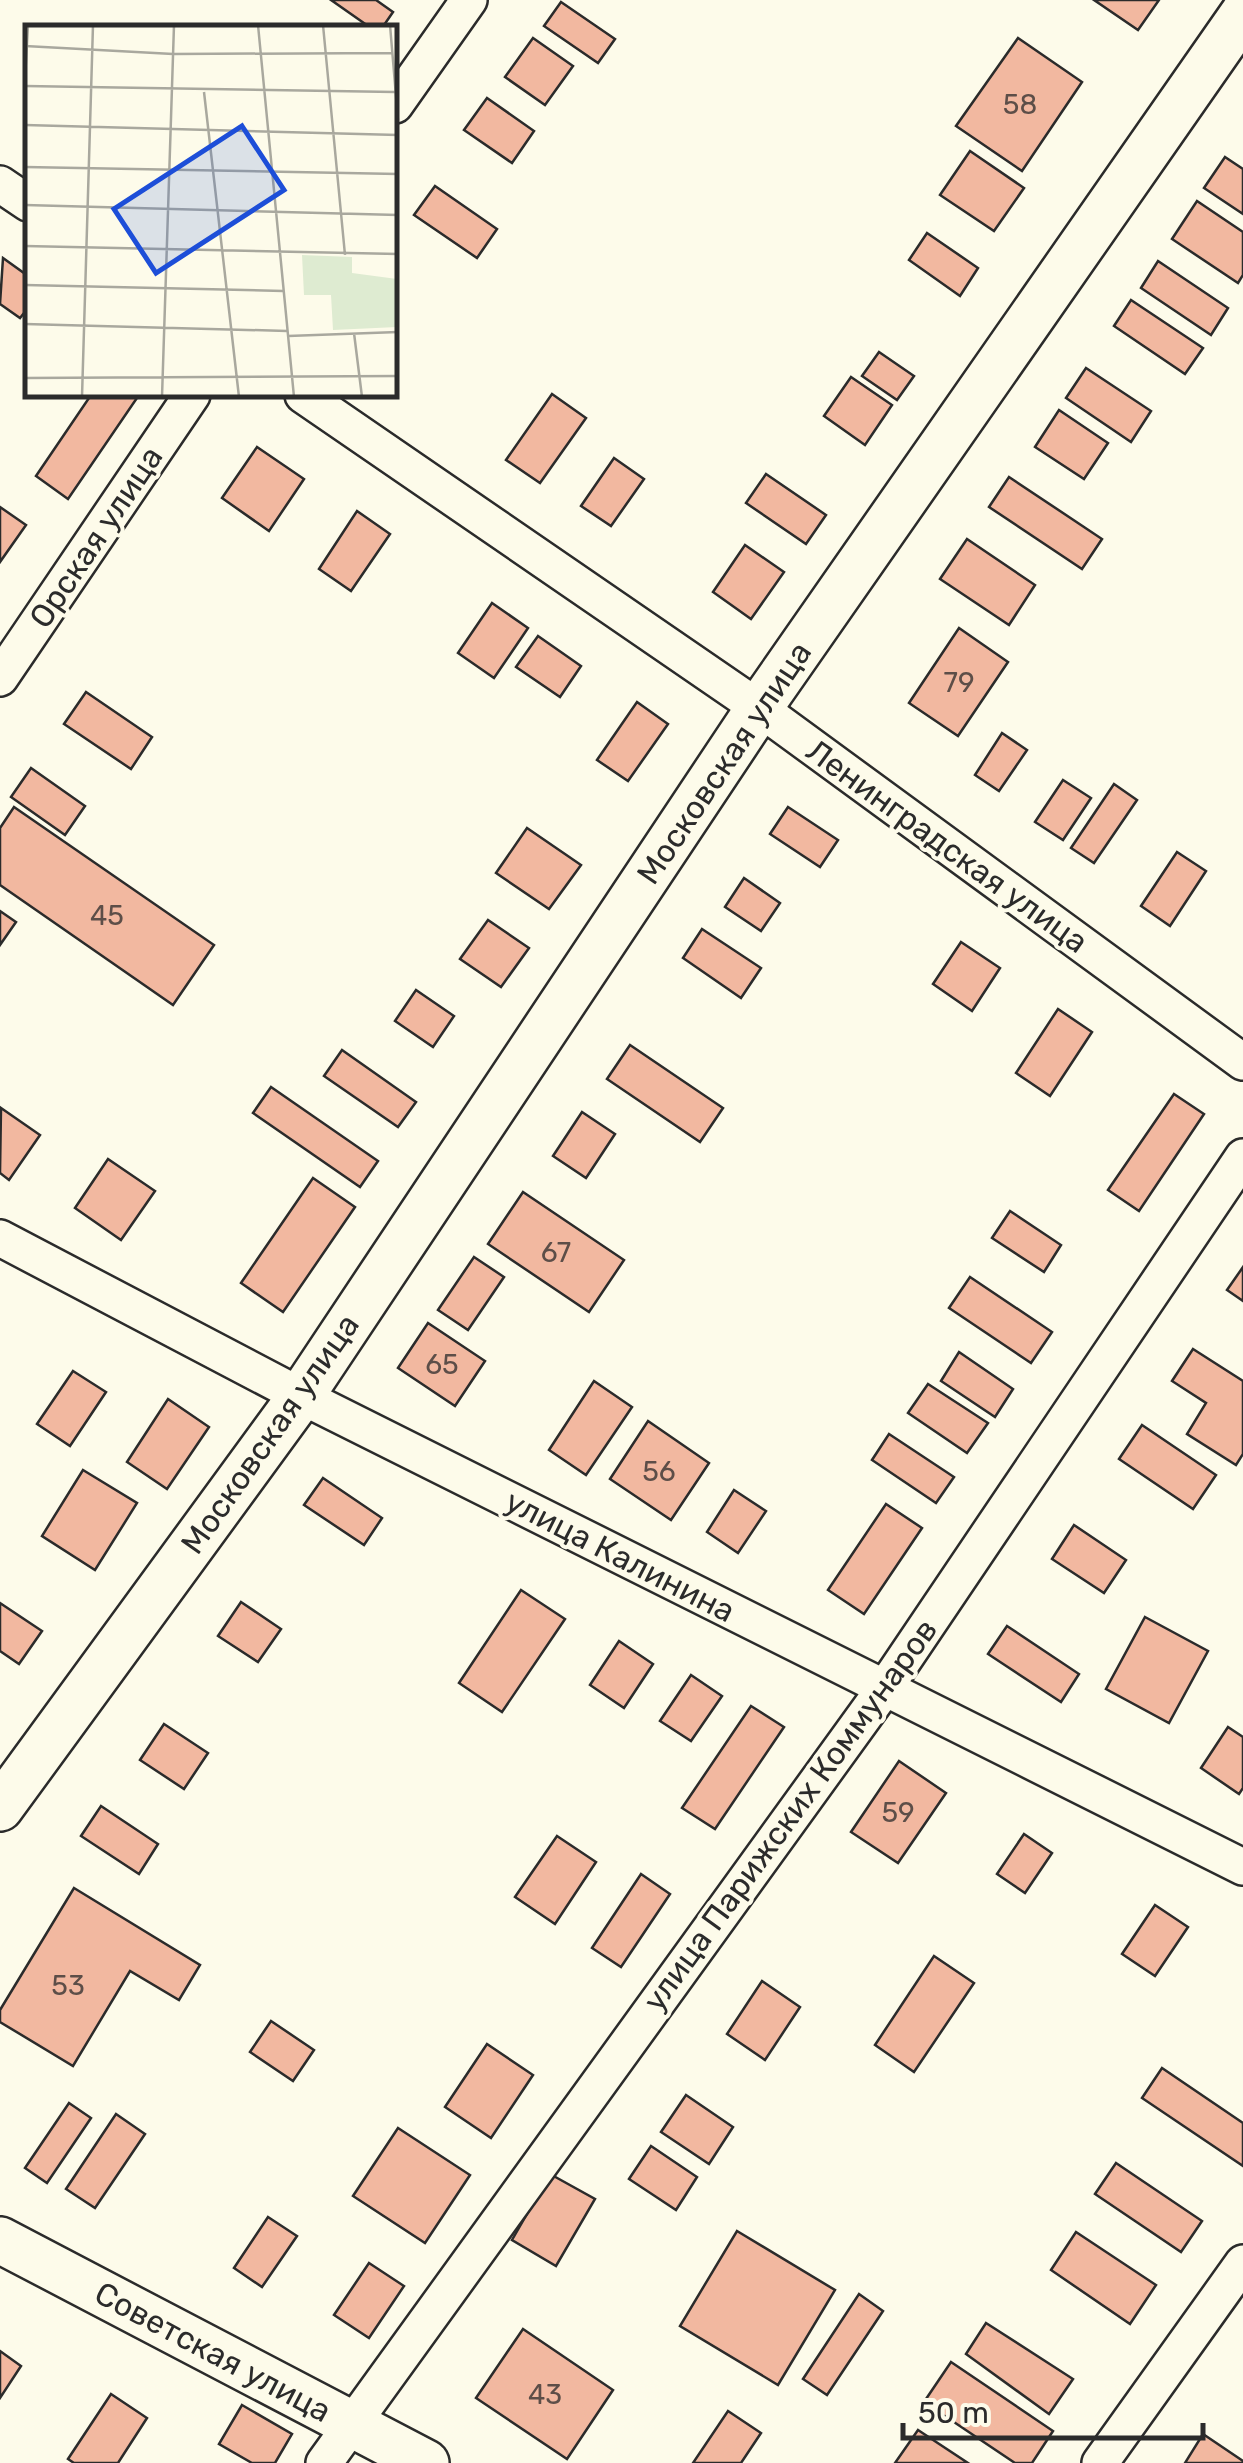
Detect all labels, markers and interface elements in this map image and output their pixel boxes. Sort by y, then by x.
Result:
inset map [25,25,398,398]
house number: 58 [1003,88,1037,121]
street label: Орская улица [21,439,171,635]
street label: Московская улица [629,635,819,891]
house number: 79 [944,666,974,699]
street label: Ленинградская улица [799,731,1095,961]
house number: 45 [90,899,124,932]
house number: 67 [541,1236,571,1269]
street label: Московская улица [173,1307,367,1561]
house number: 65 [425,1348,459,1381]
house number: 56 [642,1455,676,1488]
street label: улица Калинина [499,1482,741,1630]
street label: улица Парижских Коммунаров [635,1611,945,2019]
house number: 59 [881,1796,915,1829]
house number: 53 [51,1969,85,2002]
street label: Советская улица [89,2274,337,2430]
house number: 43 [528,2378,562,2411]
scale bar [903,2378,1203,2440]
text: 50 m [918,2395,989,2431]

